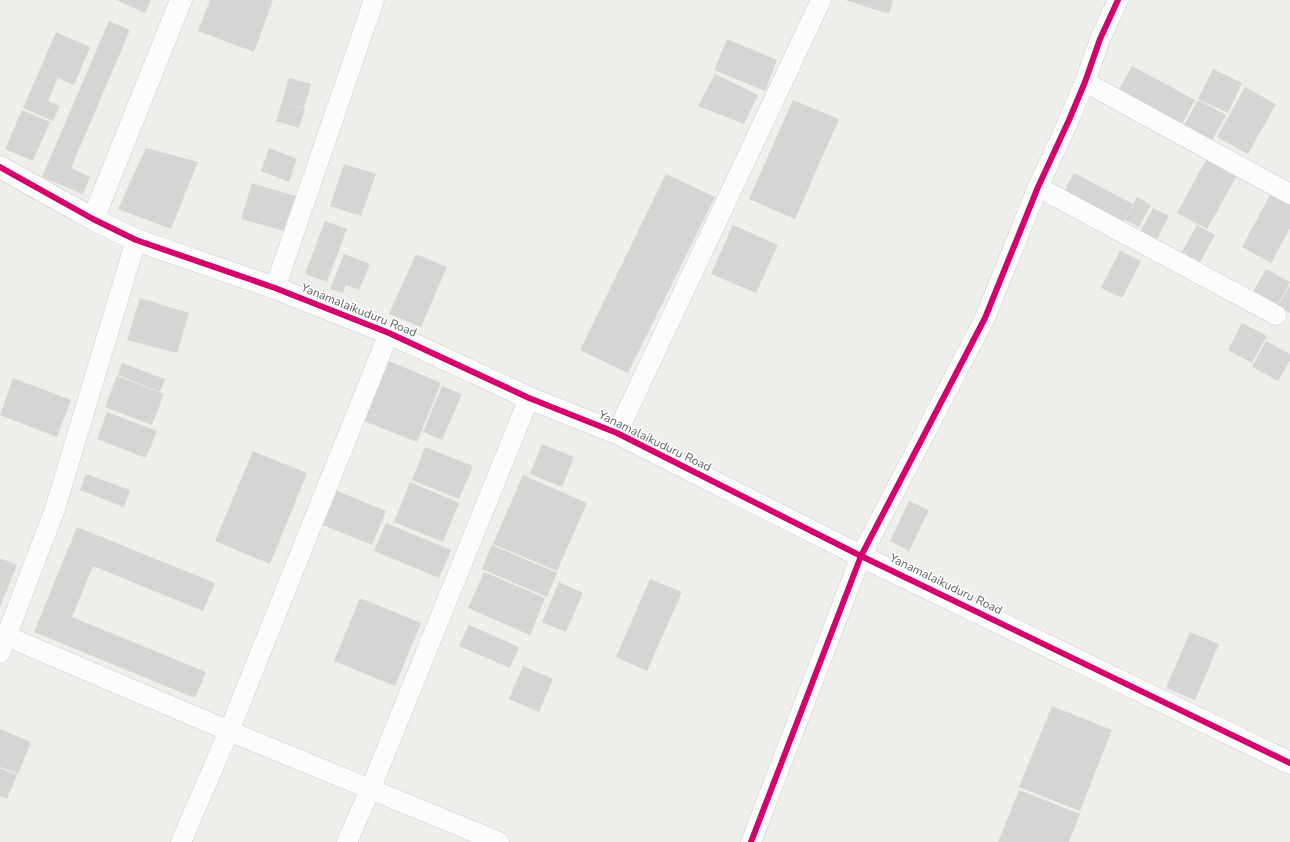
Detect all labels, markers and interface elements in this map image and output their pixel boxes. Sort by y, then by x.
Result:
street label: Yanamalaikuduru Road [298,279,419,341]
street label: Yanamalaikuduru Road [595,406,714,475]
street label: Yanamalaikuduru Road [886,549,1005,618]

